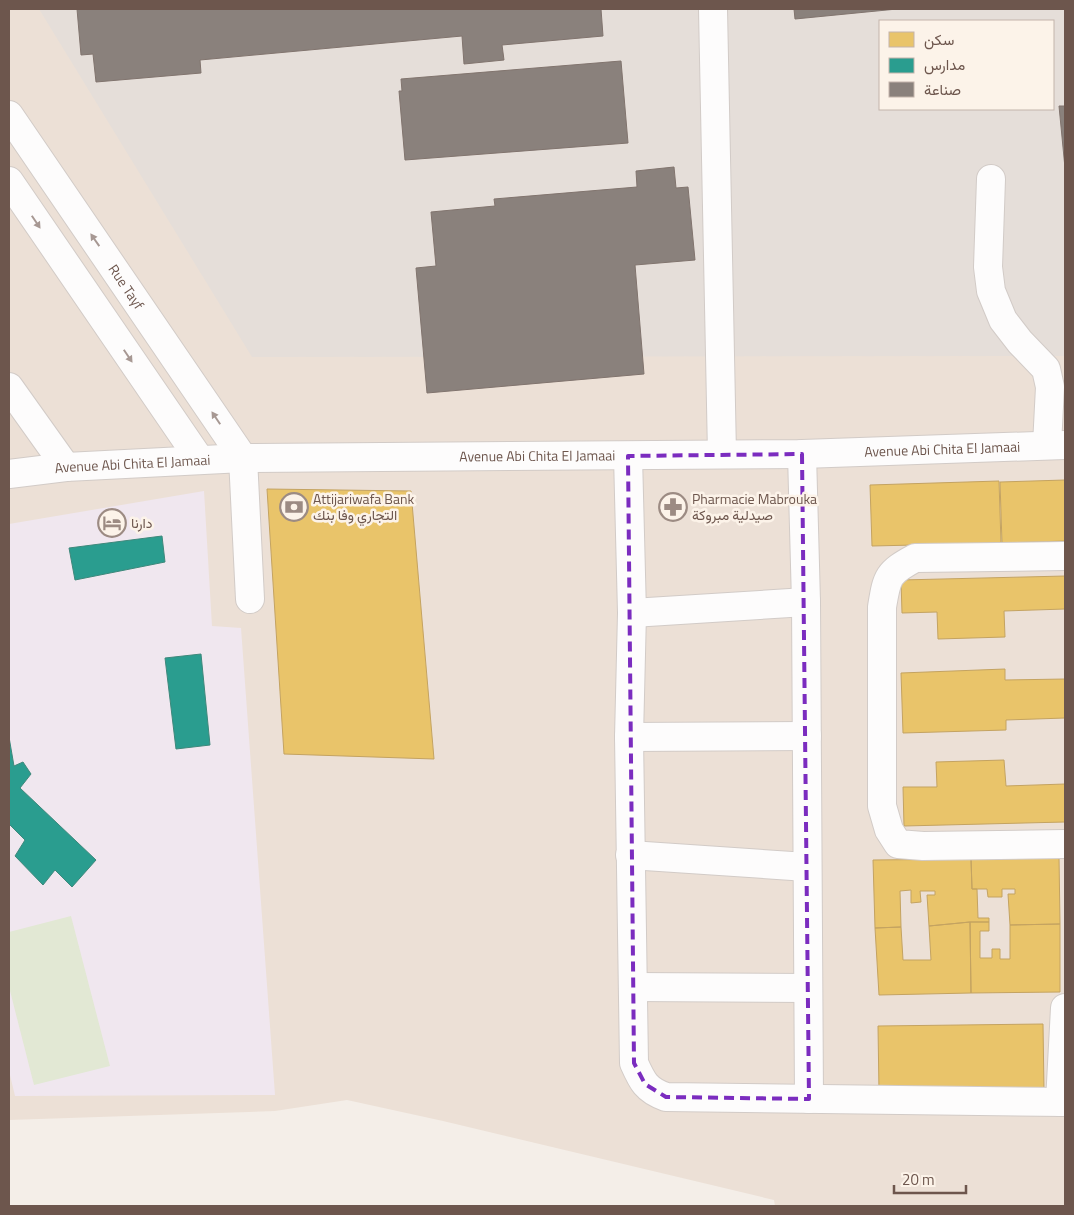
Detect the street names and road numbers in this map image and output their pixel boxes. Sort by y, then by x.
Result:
street label: Rue Tayf [104,260,150,314]
street label: Avenue Abi Chita El Jamaai [864,436,1021,462]
street label: Avenue Abi Chita El Jamaai [459,444,615,466]
street label: Avenue Abi Chita El Jamaai [53,449,211,478]

